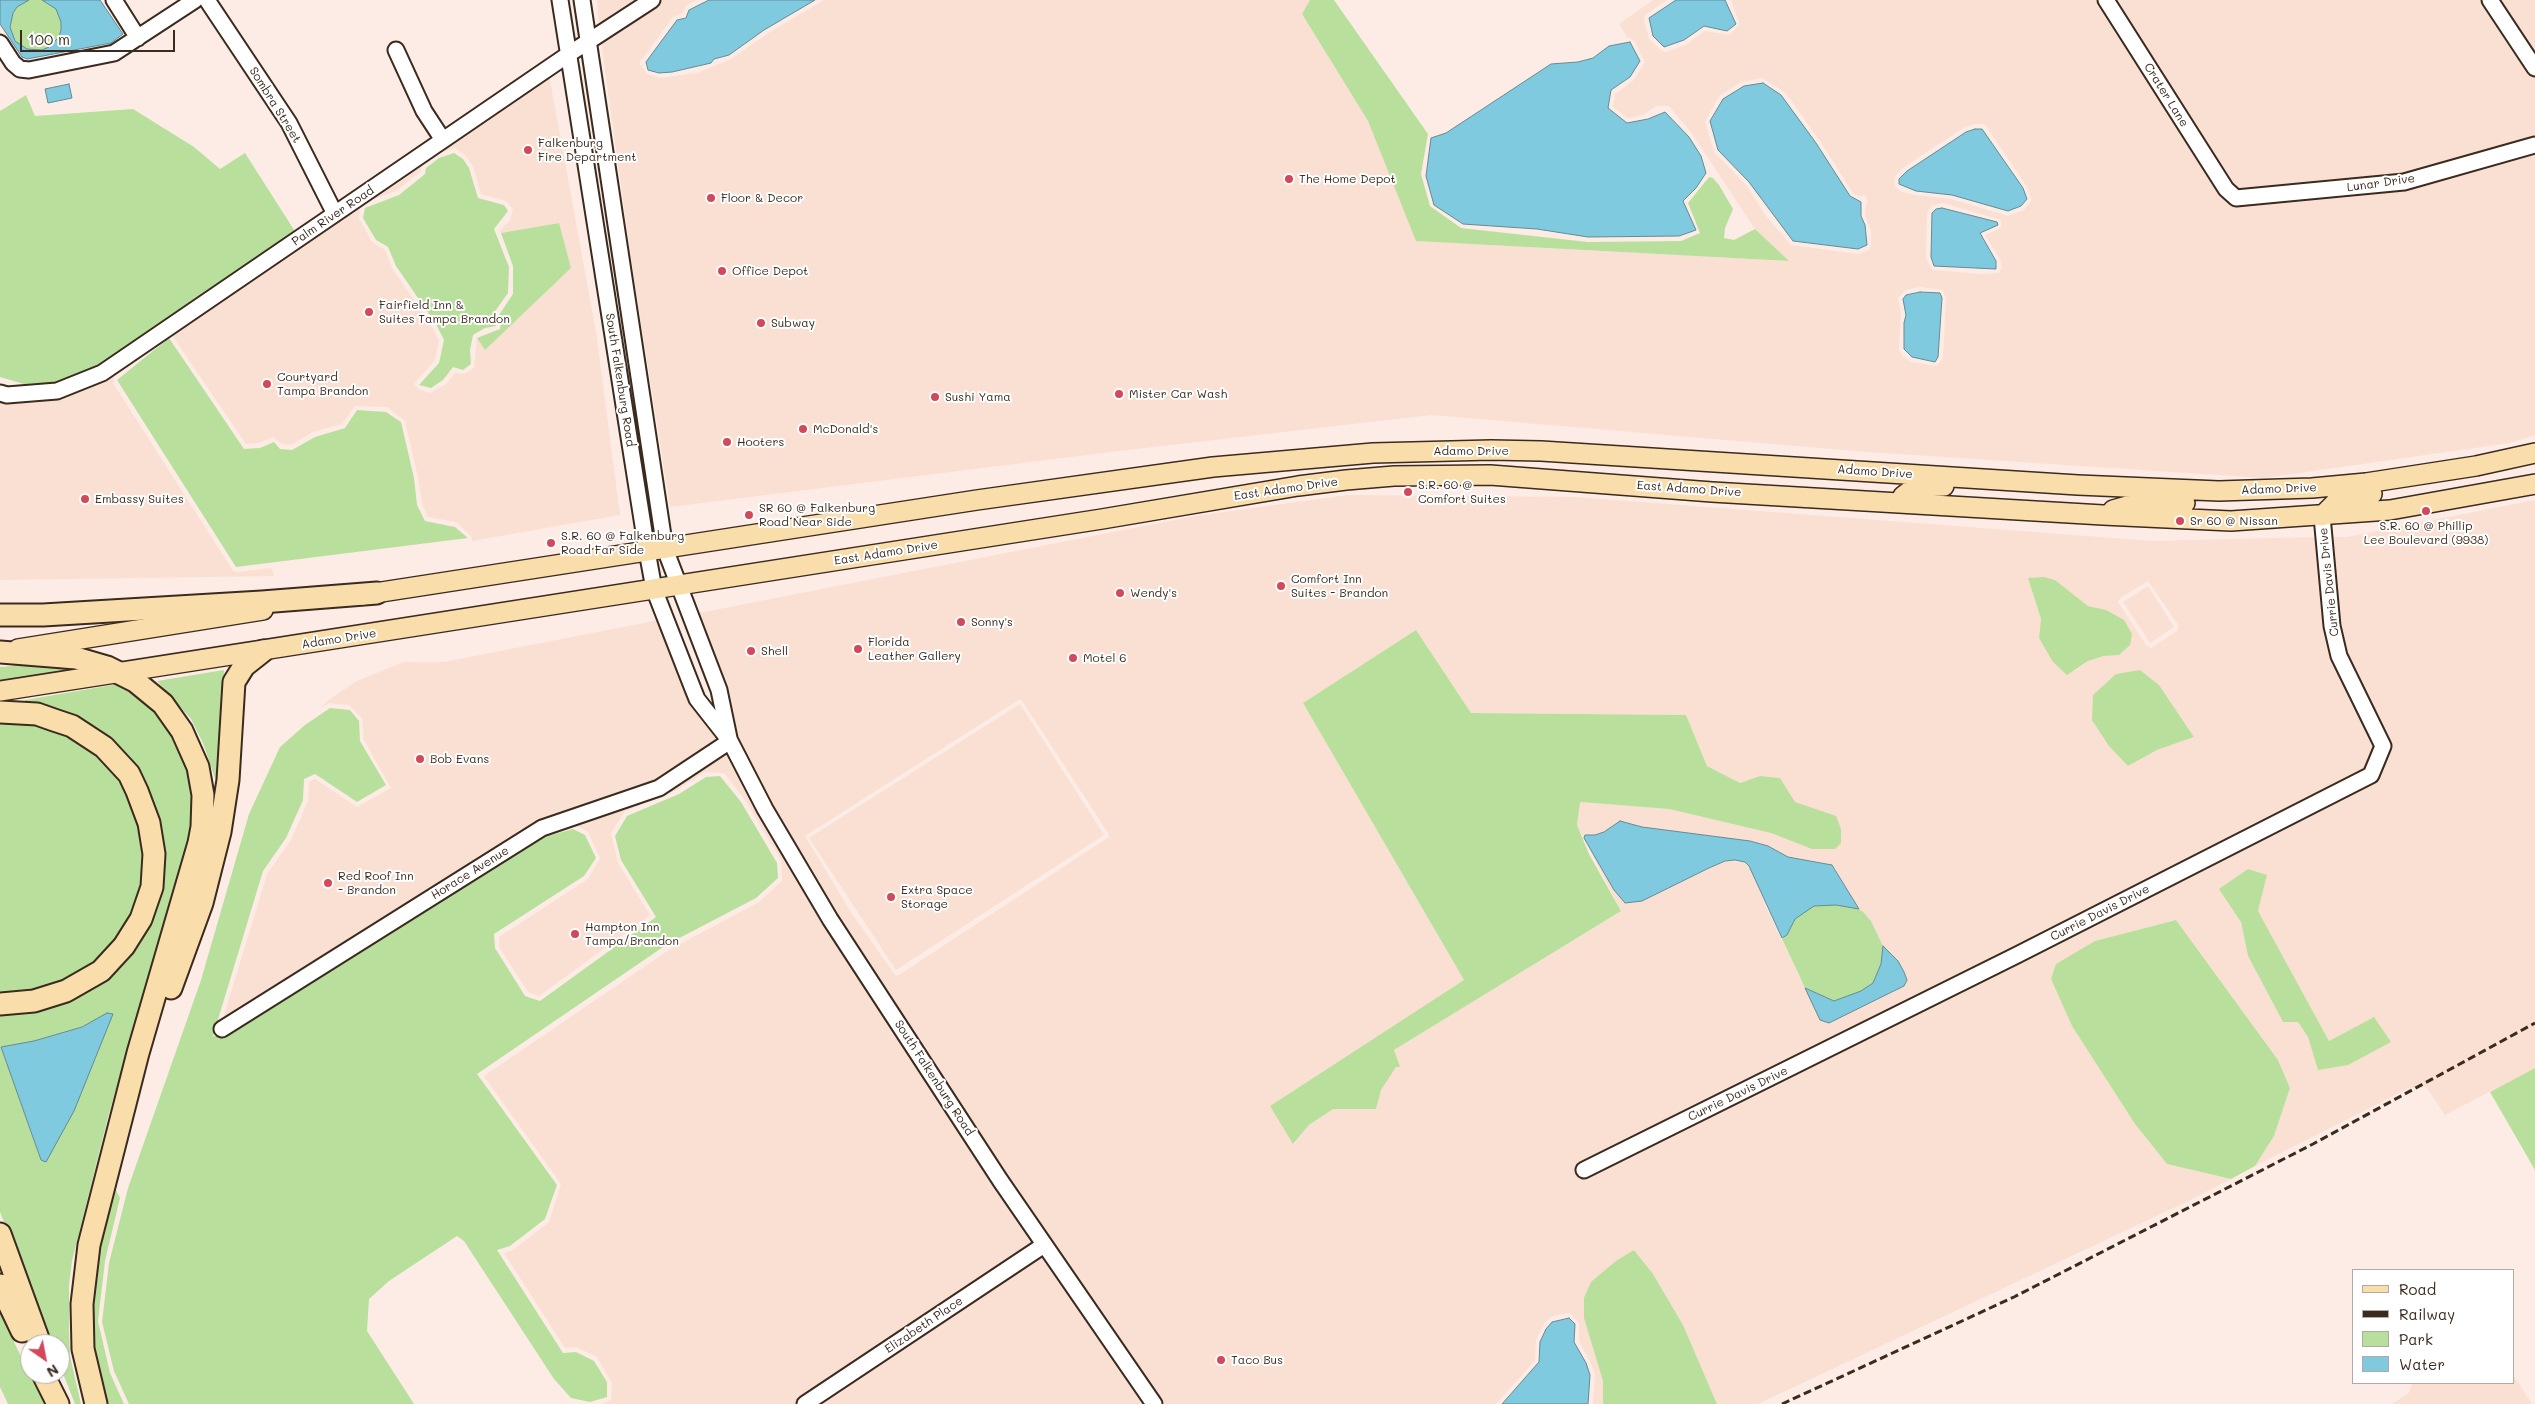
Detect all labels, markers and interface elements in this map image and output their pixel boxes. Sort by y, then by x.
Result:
scale bar [22,20,178,52]
text: 100 m [28,29,70,49]
street label: Crater Lane [2141,60,2191,130]
street label: Sombra Street [246,64,304,146]
place label: Falkenburg Fire Department [538,136,636,164]
marker: Falkenburg Fire Department [522,144,534,156]
street label: Lunar Drive [2346,171,2416,195]
place label: The Home Depot [1299,172,1396,186]
marker: The Home Depot [1283,173,1295,185]
street label: Palm River Road [289,183,377,249]
place label: Floor & Decor [721,191,803,205]
marker: Floor & Decor [705,192,717,204]
place label: Office Depot [732,264,808,278]
marker: Office Depot [716,265,728,277]
place label: Fairfield Inn & Suites Tampa Brandon [379,298,510,326]
marker: Fairfield Inn & Suites Tampa Brandon [363,306,375,318]
street label: South Falkenburg Road [602,312,638,448]
place label: Subway [771,316,815,330]
marker: Subway [755,317,767,329]
place label: Courtyard Tampa Brandon [277,370,368,398]
marker: Courtyard Tampa Brandon [261,378,273,390]
place label: Mister Car Wash [1129,387,1227,401]
marker: Mister Car Wash [1113,388,1125,400]
place label: Sushi Yama [945,390,1011,404]
marker: Sushi Yama [929,391,941,403]
place label: McDonald's [813,422,878,436]
marker: McDonald's [797,423,809,435]
place label: Hooters [737,435,784,449]
marker: Hooters [721,436,733,448]
street label: Adamo Drive [1433,444,1509,458]
street label: Adamo Drive [1837,462,1913,482]
street label: East Adamo Drive [1233,475,1339,503]
place label: S.R. 60 @ Comfort Suites [1418,478,1506,506]
street label: East Adamo Drive [1636,478,1742,500]
street label: Adamo Drive [2241,480,2317,498]
marker: S.R. 60 @ Comfort Suites [1402,486,1414,498]
place label: Embassy Suites [95,492,184,506]
marker: Embassy Suites [79,493,91,505]
place label: SR 60 @ Falkenburg Road Near Side [759,501,875,529]
marker: S.R. 60 @ Phillip Lee Boulevard (9938) [2420,505,2432,517]
marker: SR 60 @ Falkenburg Road Near Side [743,509,755,521]
place label: Sr 60 @ Nissan [2190,514,2278,528]
marker: Sr 60 @ Nissan [2174,515,2186,527]
place label: S.R. 60 @ Phillip Lee Boulevard (9938) [2364,519,2488,547]
street label: Currie Davis Drive [2316,527,2342,637]
place label: S.R. 60 @ Falkenburg Road Far Side [561,529,684,557]
marker: S.R. 60 @ Falkenburg Road Far Side [545,537,557,549]
street label: East Adamo Drive [833,538,939,568]
place label: Comfort Inn Suites - Brandon [1291,572,1388,600]
marker: Comfort Inn Suites - Brandon [1275,580,1287,592]
place label: Wendy's [1130,586,1177,600]
marker: Wendy's [1114,587,1126,599]
place label: Sonny's [971,615,1013,629]
marker: Sonny's [955,616,967,628]
street label: Adamo Drive [301,626,377,652]
place label: Florida Leather Gallery [868,635,961,663]
marker: Florida Leather Gallery [852,643,864,655]
place label: Shell [761,644,788,658]
marker: Shell [745,645,757,657]
place label: Motel 6 [1083,651,1126,665]
marker: Motel 6 [1067,652,1079,664]
place label: Bob Evans [430,752,489,766]
marker: Bob Evans [414,753,426,765]
street label: Horace Avenue [428,843,512,903]
place label: Red Roof Inn - Brandon [338,869,414,897]
marker: Red Roof Inn - Brandon [322,877,334,889]
street label: Currie Davis Drive [2048,882,2152,944]
place label: Extra Space Storage [901,883,973,911]
marker: Extra Space Storage [885,891,897,903]
place label: Hampton Inn Tampa/Brandon [585,920,679,948]
marker: Hampton Inn Tampa/Brandon [569,928,581,940]
street label: South Falkenburg Road [891,1018,977,1138]
street label: Currie Davis Drive [1686,1064,1790,1124]
legend [2352,1269,2515,1384]
text: Road [2399,1279,2436,1299]
street label: Elizabeth Place [882,1294,966,1356]
text: Railway [2399,1304,2455,1324]
text: Park [2399,1329,2433,1349]
north arrow [20,1334,70,1384]
place label: Taco Bus [1231,1353,1283,1367]
marker: Taco Bus [1215,1354,1227,1366]
text: Water [2399,1354,2445,1374]
text: N [43,1360,63,1382]

